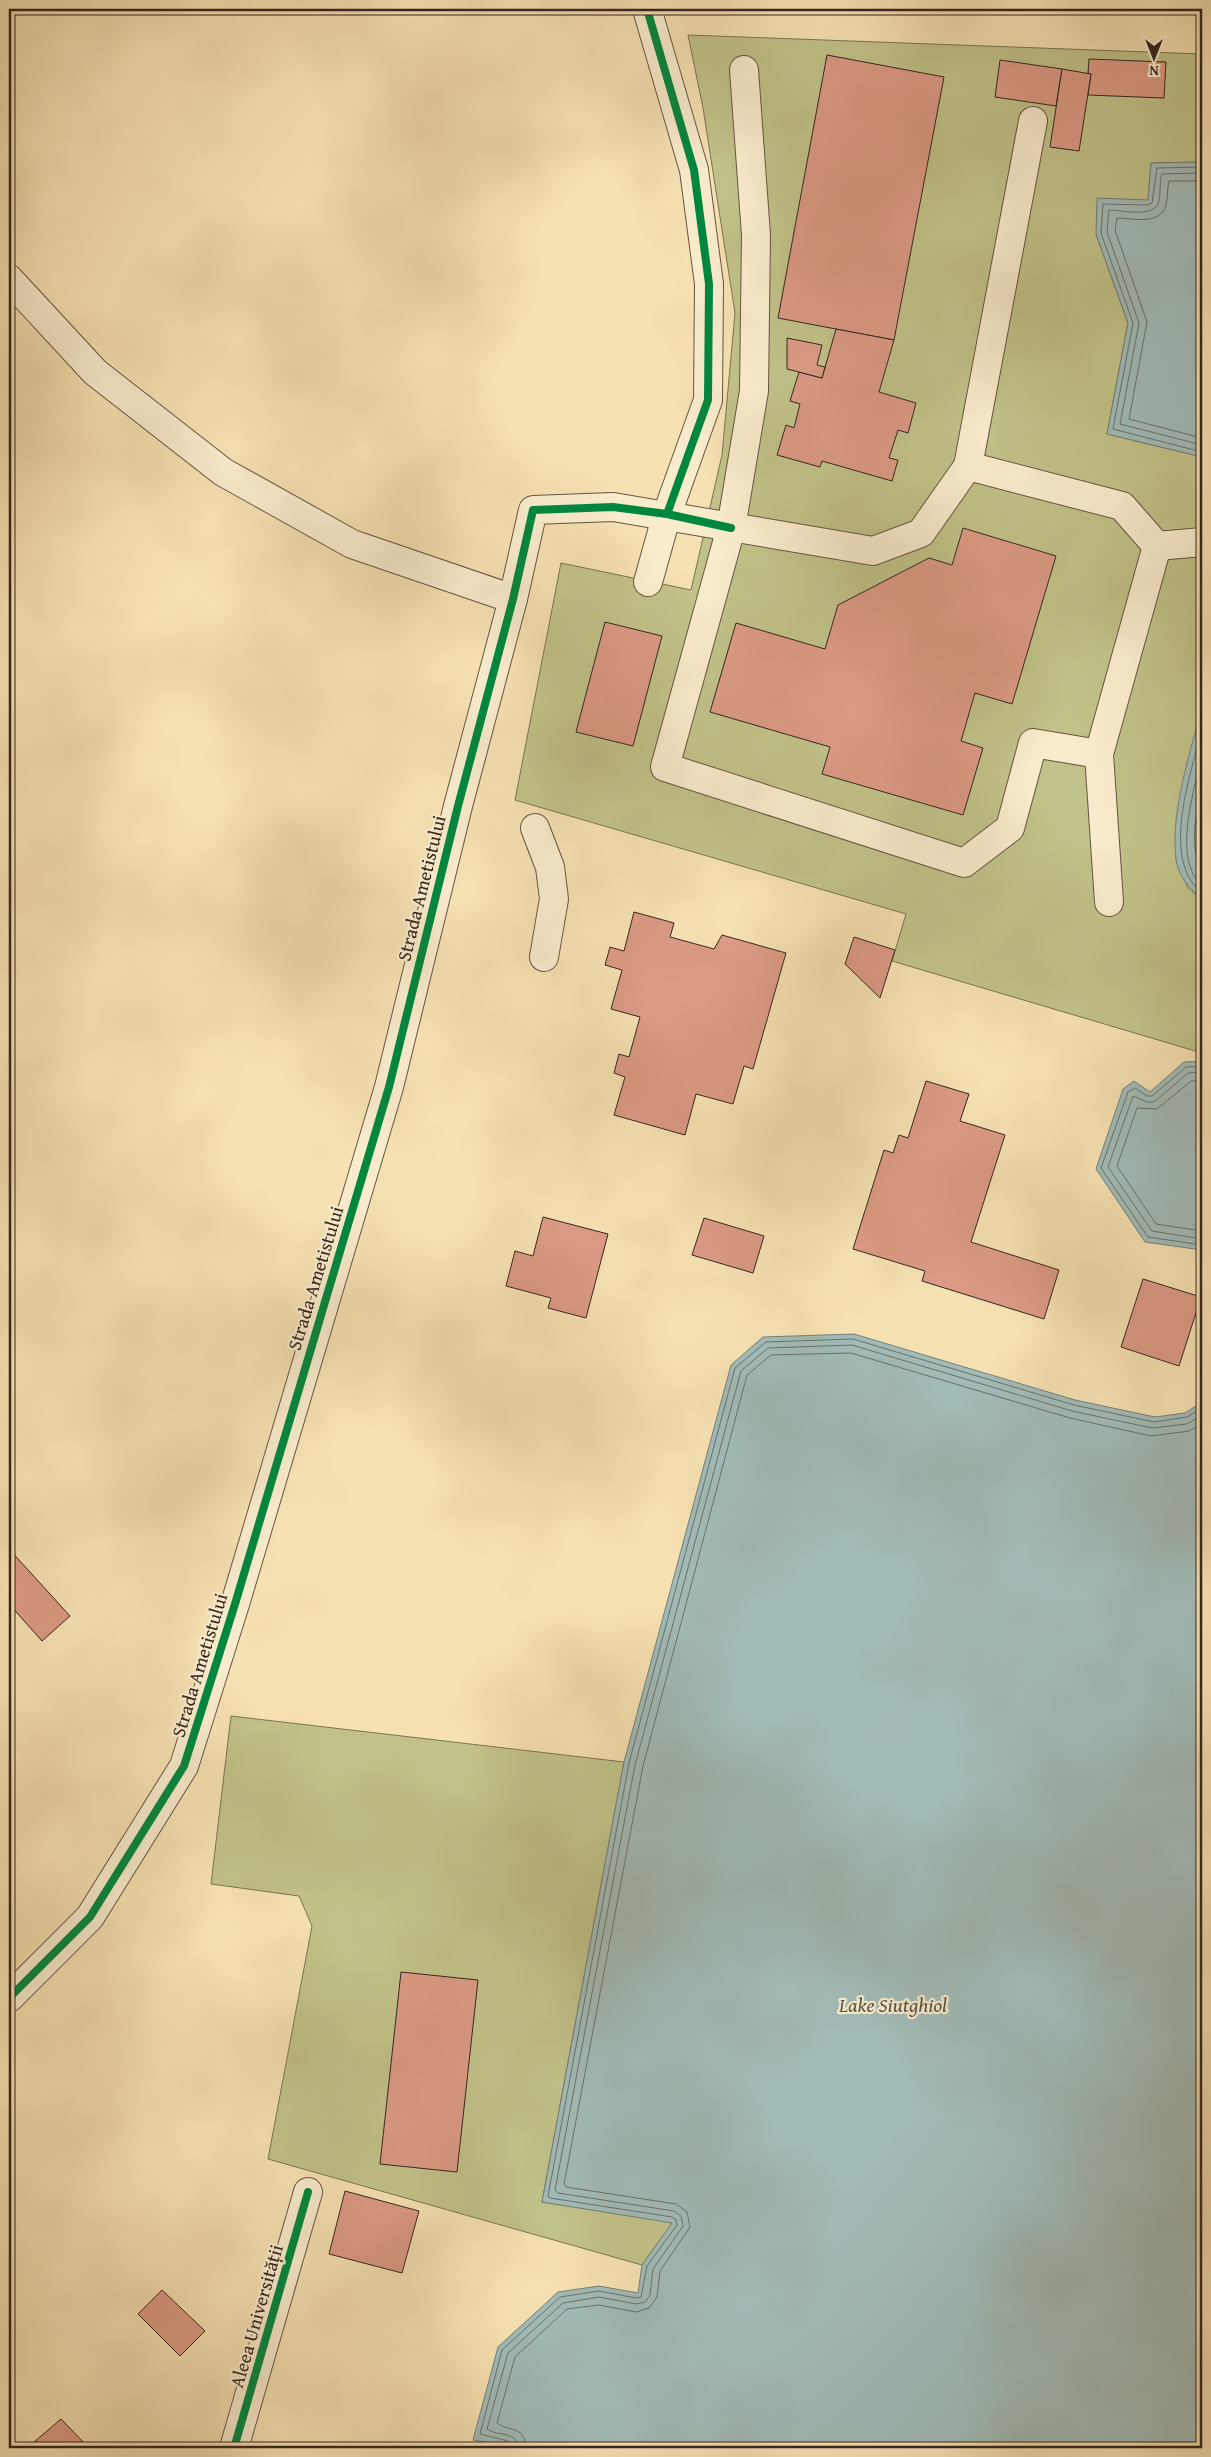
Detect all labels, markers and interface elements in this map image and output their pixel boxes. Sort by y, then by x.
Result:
north arrow [1128,32,1178,82]
text: N [1149,61,1159,81]
street label: Strada Ametistului [389,812,453,964]
street label: Strada Ametistului [280,1202,350,1354]
street label: Strada Ametistului [164,1589,234,1741]
water label: Lake Siutghiol [838,1990,947,2019]
street label: Aleea Universității [222,2241,290,2391]

